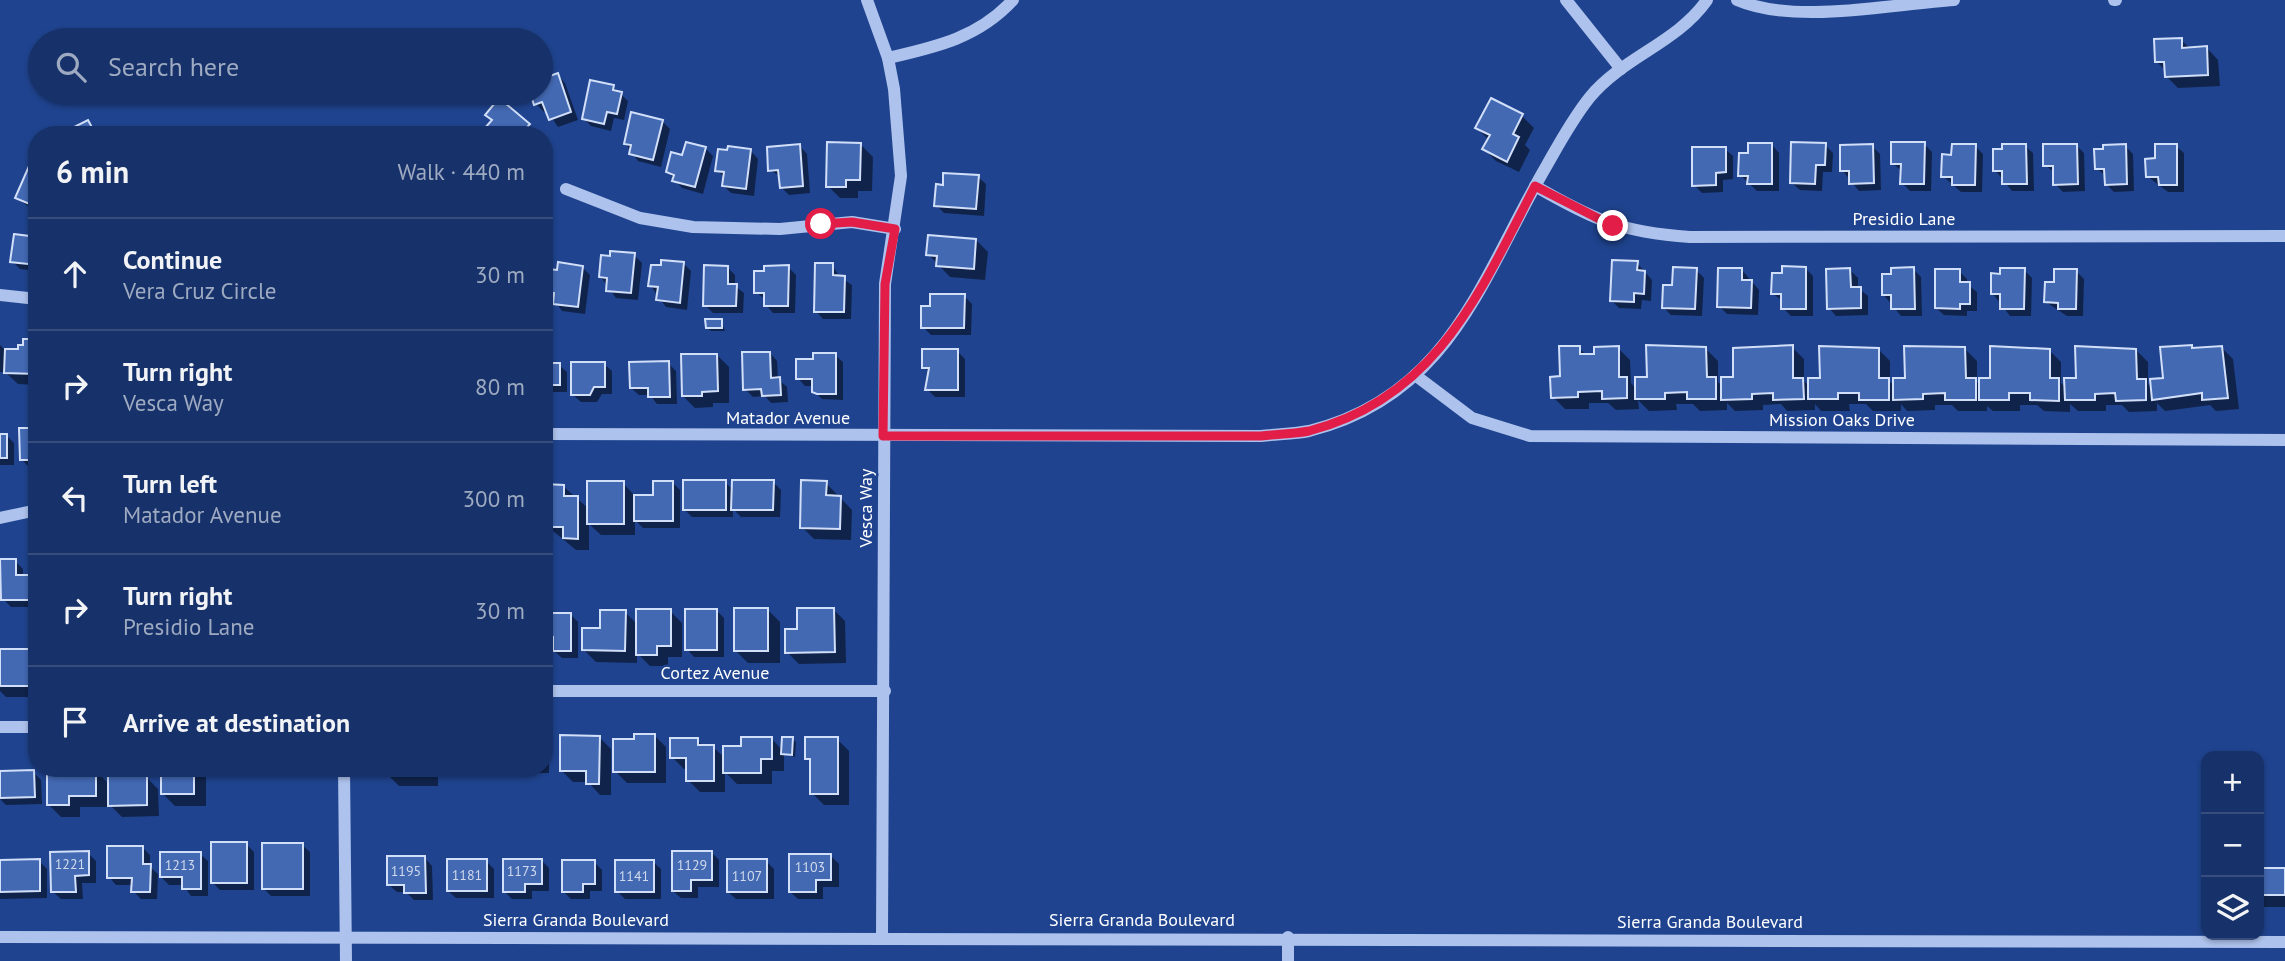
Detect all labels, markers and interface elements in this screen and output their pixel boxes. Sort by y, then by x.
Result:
search box [28,28,553,105]
icon: search [52,48,90,86]
text: Search here [108,50,239,83]
text: 6 min [56,152,129,191]
text: Walk · 440 m [398,157,525,186]
street label: Presidio Lane [1853,207,1955,230]
route start [805,208,836,239]
route end [1597,210,1628,241]
text: Continue [123,243,222,276]
icon: ahead [56,255,94,293]
text: 30 m [475,260,525,289]
text: Vera Cruz Circle [123,276,276,305]
text: Turn right [123,355,232,388]
icon: right [56,367,94,405]
text: 80 m [475,372,525,401]
text: Vesca Way [123,388,224,417]
street label: Matador Avenue [726,406,850,429]
street label: Mission Oaks Drive [1769,408,1915,431]
text: Turn left [123,467,217,500]
street label: Vesca Way [854,468,877,548]
icon: left [56,479,94,517]
text: 300 m [463,484,525,513]
text: Matador Avenue [123,500,282,529]
text: Turn right [123,579,232,612]
icon: right [56,591,94,629]
text: 30 m [475,596,525,625]
text: Presidio Lane [123,612,255,641]
street label: Cortez Avenue [661,661,769,684]
icon: arrive [56,703,94,741]
text: Arrive at destination [123,706,350,739]
map controls [2201,751,2264,940]
button: + [2201,751,2264,814]
button: − [2201,814,2264,877]
house number: 1221 [55,855,85,873]
house number: 1213 [165,856,195,874]
house number: 1129 [677,856,707,874]
house number: 1103 [795,858,825,876]
house number: 1195 [391,862,421,880]
house number: 1173 [507,862,537,880]
house number: 1181 [452,866,482,884]
house number: 1141 [619,867,649,885]
house number: 1107 [732,867,762,885]
button: layers [2201,877,2264,940]
street label: Sierra Granda Boulevard [483,908,669,931]
street label: Sierra Granda Boulevard [1049,908,1235,931]
street label: Sierra Granda Boulevard [1617,910,1803,933]

